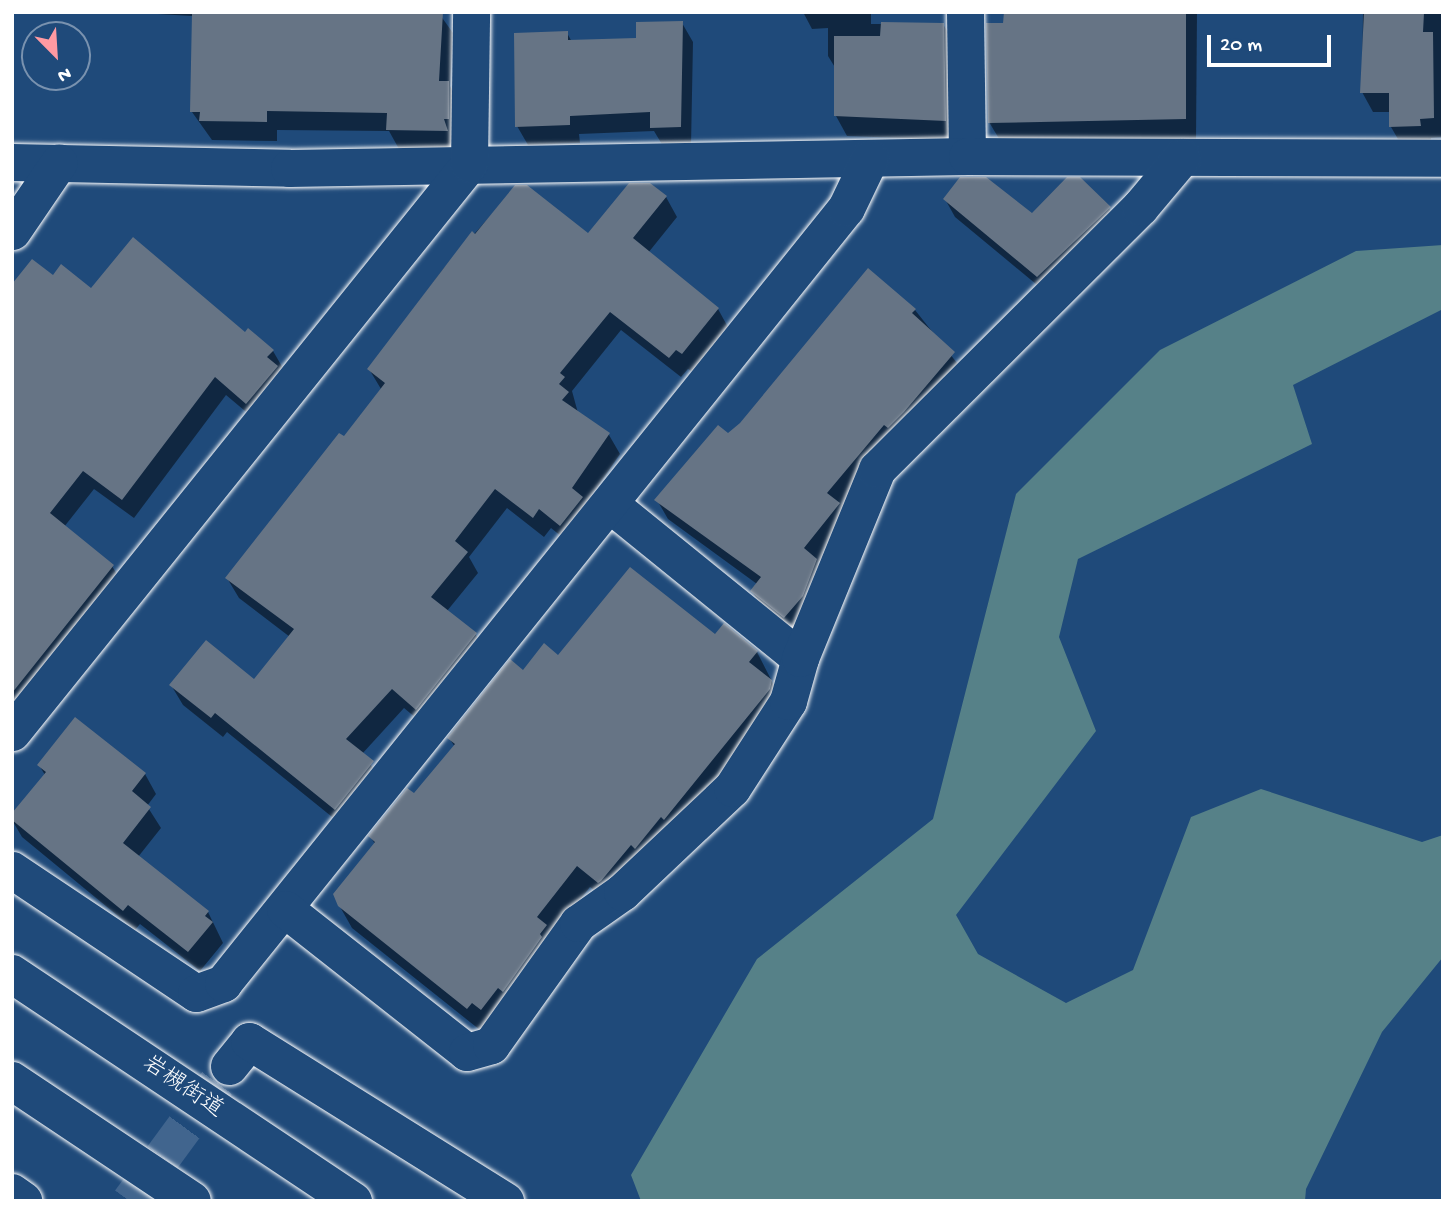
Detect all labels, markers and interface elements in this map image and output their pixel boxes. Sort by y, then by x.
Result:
north arrow [21,21,91,91]
scale bar [1210,21,1334,65]
text: 20 m [1220,34,1262,59]
text: N [54,61,74,87]
street label: 岩槻街道 [136,1051,228,1125]

